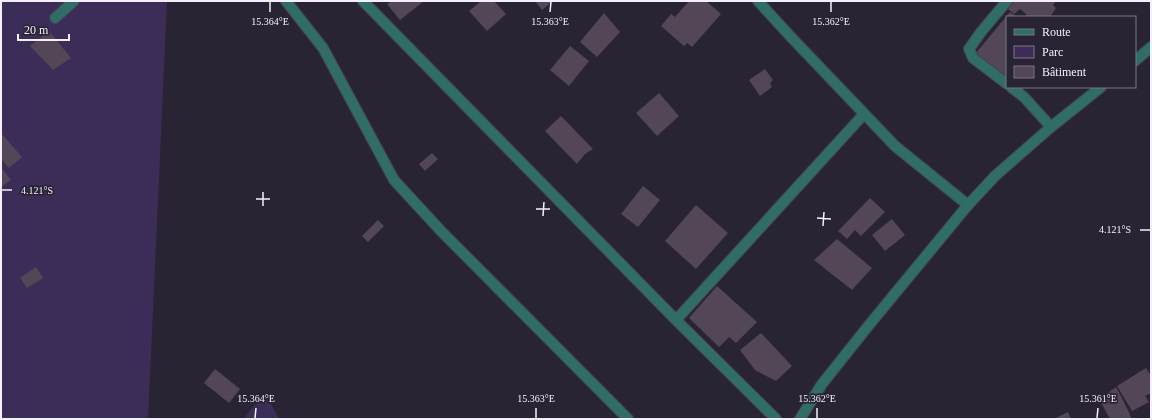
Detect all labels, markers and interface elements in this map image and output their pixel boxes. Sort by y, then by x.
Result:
scale bar [18,16,69,42]
text: 15.364°E [251,16,289,27]
text: 15.363°E [531,16,569,27]
text: 15.362°E [812,16,850,27]
legend [1006,16,1136,88]
text: 20 m [24,23,49,37]
text: Route [1042,25,1071,39]
text: Parc [1042,45,1063,59]
text: Bâtiment [1042,65,1087,79]
text: 4.121°S [21,185,53,196]
text: 4.121°S [1099,224,1131,235]
text: 15.364°E [237,393,275,404]
text: 15.363°E [517,393,555,404]
text: 15.362°E [798,393,836,404]
text: 15.361°E [1079,393,1117,404]

